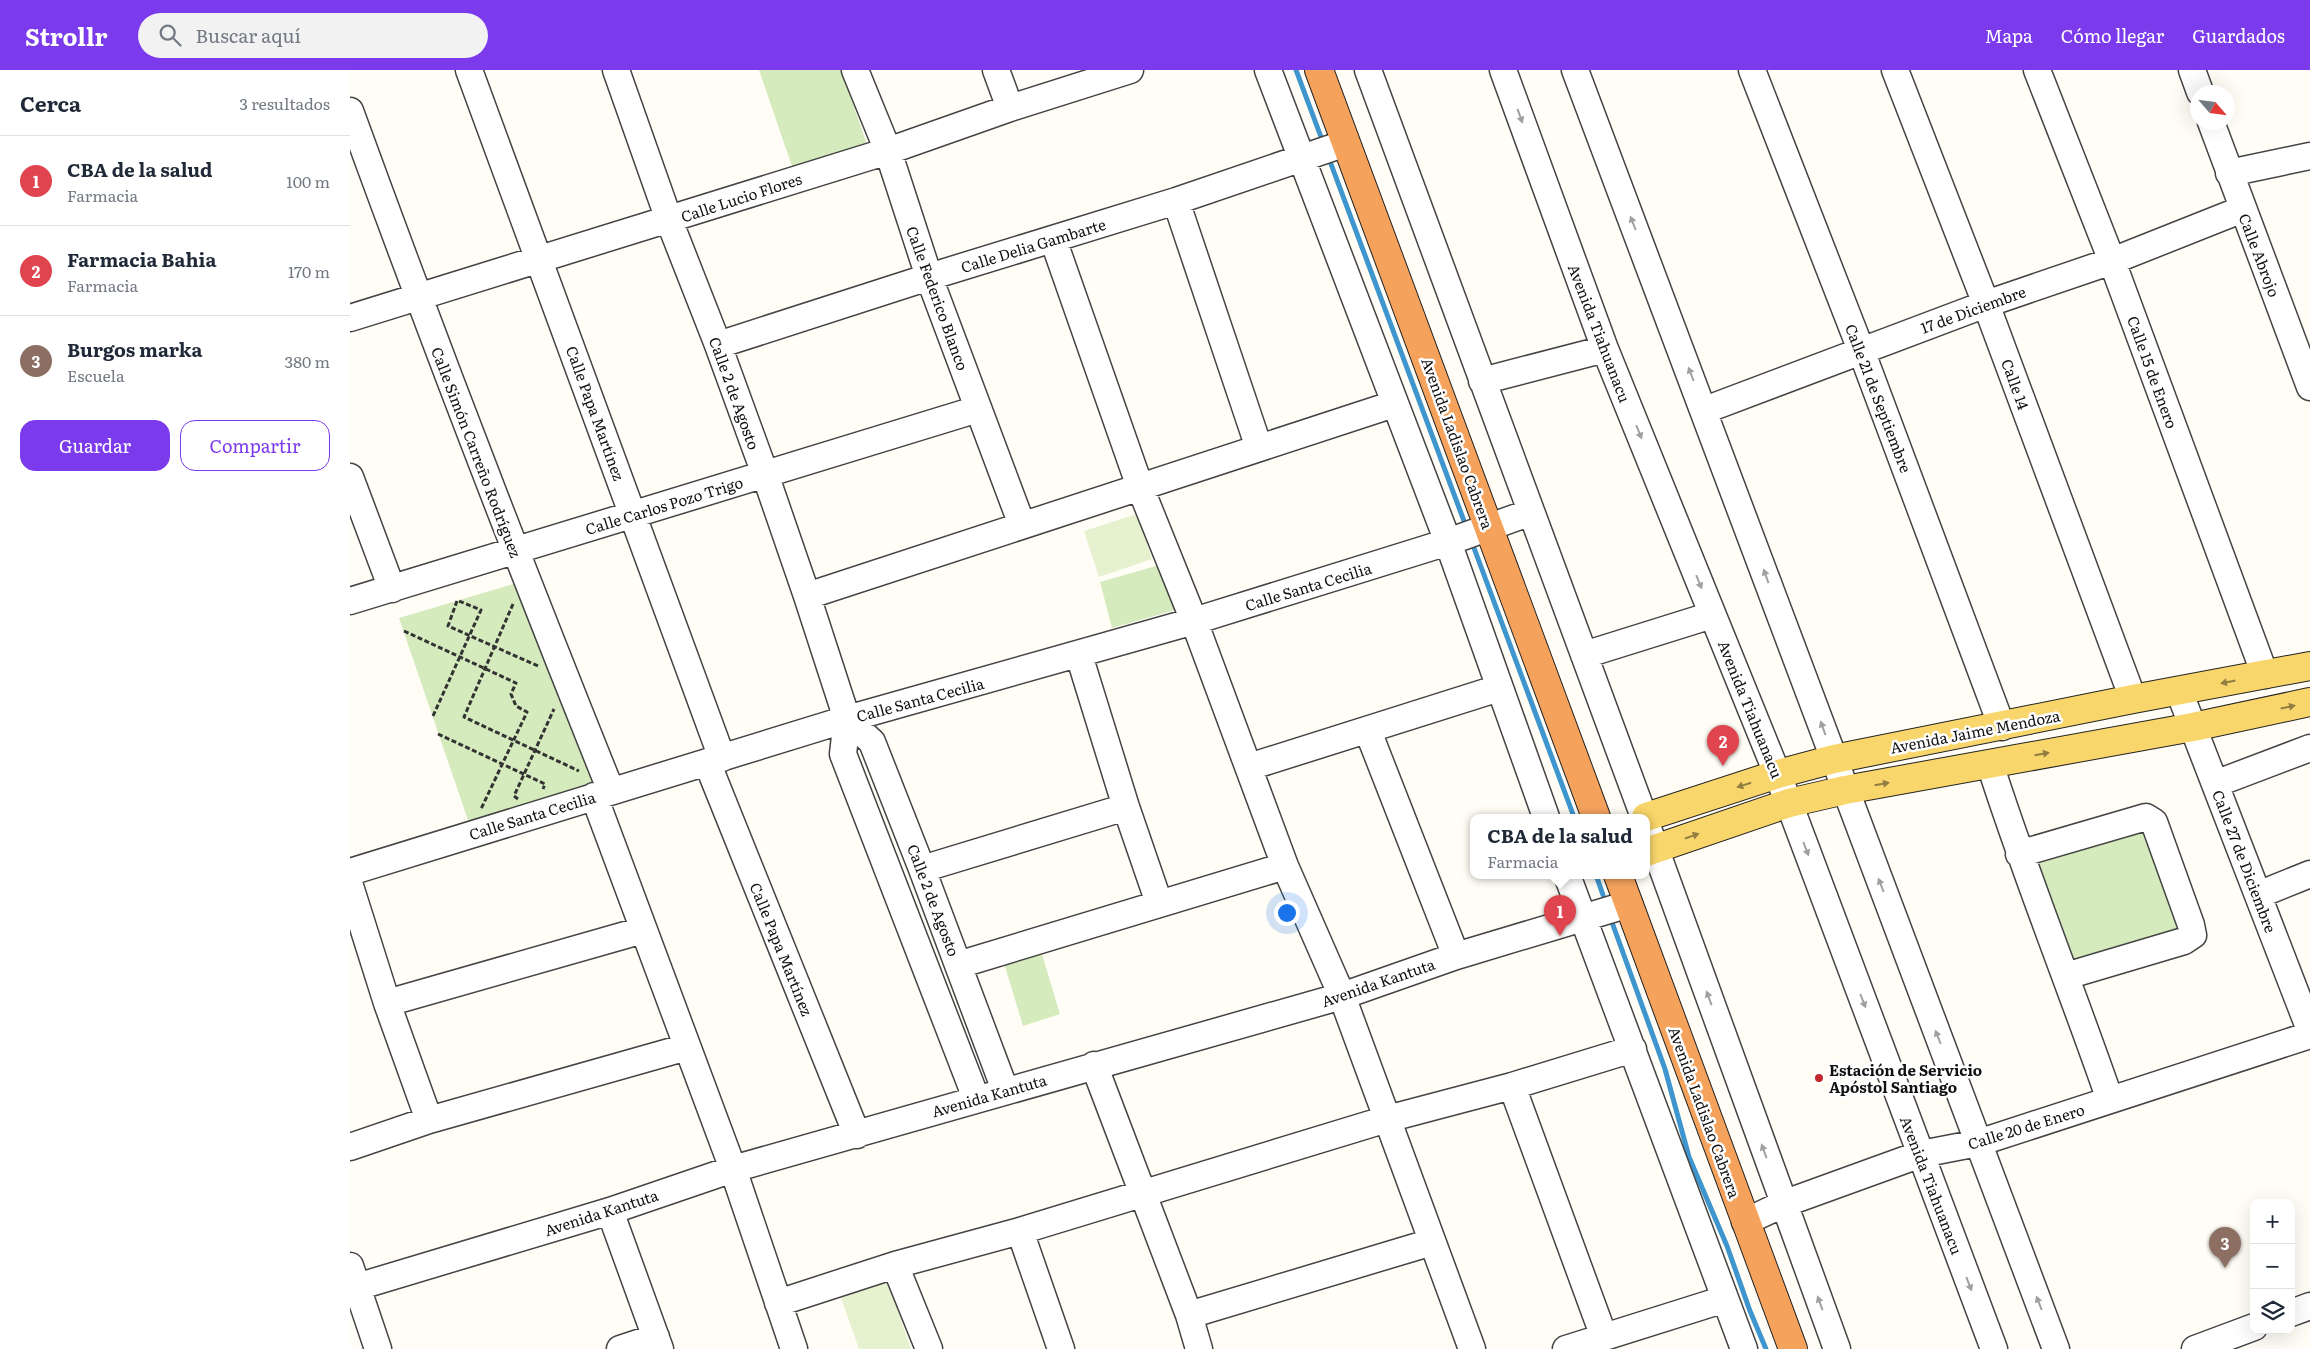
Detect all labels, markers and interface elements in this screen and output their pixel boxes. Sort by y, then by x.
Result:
search box [138,13,488,58]
text: Strollr [25,18,108,53]
icon: search [156,21,184,49]
text: Buscar aquí [196,21,301,49]
text: Mapa [1985,22,2033,49]
text: Cómo llegar [2061,22,2164,49]
text: Guardados [2192,22,2285,49]
north arrow [2190,85,2235,130]
text: Cerca [20,87,81,118]
text: 3 resultados [239,91,330,115]
one-way arrow [1516,109,1524,124]
text: CBA de la salud [67,155,213,183]
street label: Calle Lucio Flores [678,167,805,227]
text: 1 [33,169,39,193]
text: 100 m [286,169,330,193]
text: Farmacia [67,183,138,207]
street label: Calle Abrojo [2234,210,2287,300]
street label: Calle Delia Gambarte [958,212,1109,278]
one-way arrow [1628,215,1636,230]
street label: Calle Federico Blanco [901,222,975,374]
text: Farmacia Bahia [67,245,216,273]
text: 2 [32,259,40,283]
text: 170 m [288,259,330,283]
street label: Avenida Tiahuanacu [1563,260,1637,406]
text: Farmacia [67,273,138,297]
street label: 17 de Diciembre [1917,279,2029,339]
street label: Calle 15 de Enero [2122,312,2184,432]
street label: Calle 21 de Septiembre [1840,320,1918,476]
street label: Calle 2 de Agosto [704,333,766,453]
text: Burgos marka [67,335,203,363]
street label: Calle Papa Martínez [561,342,631,484]
street label: Calle Simón Carreño Rodríguez [426,343,528,561]
text: 3 [32,349,40,373]
text: 380 m [285,349,330,373]
street label: Avenida Ladislao Cabrera [1416,354,1500,533]
street label: Calle 14 [1996,355,2036,413]
text: Escuela [67,363,125,387]
one-way arrow [1686,367,1694,382]
button: Guardar [20,420,170,471]
button: Compartir [180,420,330,471]
one-way arrow [1635,425,1643,439]
street label: Calle Carlos Pozo Trigo [582,470,746,540]
street label: Calle Santa Cecilia [1242,556,1375,616]
one-way arrow [1762,568,1769,583]
one-way arrow [1696,575,1703,590]
street label: Avenida Tiahuanacu [1713,637,1789,782]
street label: Calle Santa Cecilia [854,671,987,727]
one-way arrow [2220,678,2235,686]
street label: Avenida Jaime Mendoza [1888,703,2063,759]
one-way arrow [2280,703,2295,711]
one-way arrow [1819,720,1827,735]
pin: 2 [1707,725,1739,766]
one-way arrow [2035,750,2051,758]
one-way arrow [1875,779,1891,787]
one-way arrow [1736,782,1751,790]
street label: Calle Santa Cecilia [466,785,599,845]
street label: Calle 27 de Diciembre [2207,786,2283,936]
popup [1470,814,1650,879]
text: CBA de la salud [1487,821,1633,849]
one-way arrow [1685,832,1700,840]
street label: Calle 2 de Agosto [902,841,966,960]
one-way arrow [1802,842,1810,857]
text: Farmacia [1487,849,1558,873]
one-way arrow [1877,877,1884,892]
street label: Calle Papa Martínez [745,879,819,1019]
pin: 1 [1544,895,1576,936]
your location [1274,900,1300,926]
street label: Avenida Kantuta [1318,952,1439,1012]
one-way arrow [1705,990,1713,1005]
one-way arrow [1859,994,1867,1009]
street label: Avenida Ladislao Cabrera [1663,1023,1747,1202]
one-way arrow [1934,1029,1941,1044]
place label: Estación de Servicio Apóstol Santiago [1829,1058,1982,1098]
street label: Avenida Kantuta [929,1067,1050,1122]
marker: Estación de Servicio Apóstol Santiago [1813,1072,1825,1084]
street label: Calle 20 de Enero [1965,1097,2087,1155]
street label: Avenida Tiahuanacu [1895,1112,1969,1258]
one-way arrow [1760,1143,1767,1158]
street label: Avenida Kantuta [541,1182,662,1241]
map controls [2250,1199,2295,1334]
button: + [2250,1199,2295,1244]
pin: 3 [2209,1227,2241,1268]
button: − [2250,1244,2295,1289]
one-way arrow [1966,1277,1974,1292]
button: layers [2250,1289,2295,1334]
one-way arrow [1816,1295,1824,1310]
one-way arrow [2034,1296,2042,1311]

